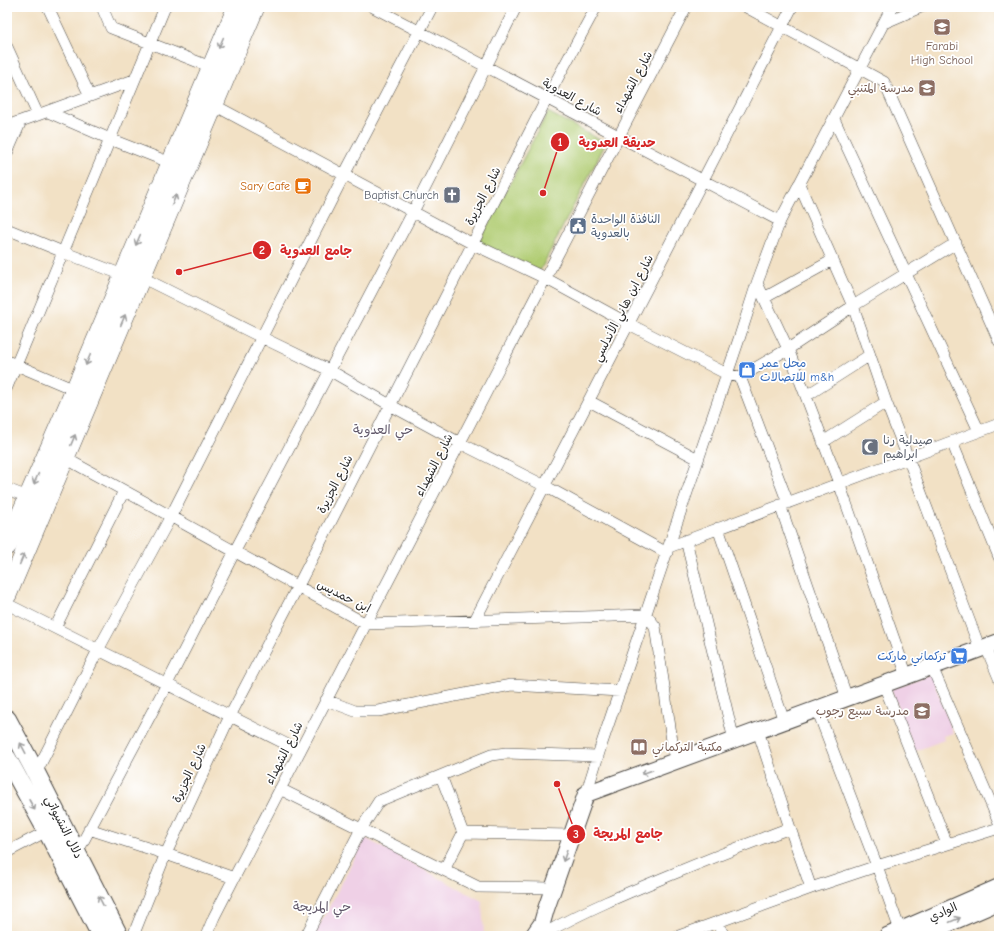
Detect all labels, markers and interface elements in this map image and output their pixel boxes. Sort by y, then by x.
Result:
school or university icon: Farabi High School [932,17,952,37]
one-way arrow [217,36,225,48]
place label: Farabi High School [911,39,973,67]
street label: شارع الشهداء [611,49,657,116]
street label: شارع العدوية [539,76,604,120]
school or university icon: مدرسة المتنبي [917,78,937,98]
place label: مدرسة المتنبي [848,81,914,99]
callout: حديقة العدوية [550,129,663,154]
text: 1 [558,135,563,149]
text: حديقة العدوية [578,135,656,151]
street label: شارع الجزيرة [462,164,506,229]
cafe icon: Sary Cafe [293,176,313,196]
place label: Sary Cafe [240,179,290,193]
church icon: Baptist Church [442,185,462,205]
place label: Baptist Church [364,188,439,202]
one-way arrow [170,194,178,206]
place label: النافذة الواحدة بالعدوية [591,212,660,241]
public building icon: النافذة الواحدة بالعدوية [568,216,588,236]
one-way arrow [134,234,141,246]
callout: جامع العدوية [252,238,360,263]
text: 2 [259,243,265,257]
text: جامع العدوية [280,243,352,260]
street label: شارع ابن هاني الأندلسي [589,252,660,366]
one-way arrow [120,314,127,326]
one-way arrow [83,353,91,365]
place label: محل عمر للاتصالات m&h [759,356,834,384]
shop icon: محل عمر للاتصالات m&h [737,360,757,380]
district label: حي العدوية [353,422,413,441]
street label: شارع الشهداء [412,431,458,500]
place label: صيدلية رنا ابراهيم [883,433,933,463]
one-way arrow [69,434,77,446]
mosque icon: صيدلية رنا ابراهيم [860,437,880,457]
street label: شارع الجزيرة [314,452,358,517]
one-way arrow [32,473,39,485]
one-way arrow [19,554,26,566]
street label: ابن حمديس [314,577,373,616]
supermarket icon: تركماني ماركت [949,646,969,666]
place label: تركماني ماركت [877,649,946,667]
school or university icon: مدرسة سبيع رجوب [912,701,932,721]
place label: مدرسة سبيع رجوب [816,704,909,720]
street label: شارع الشهداء [262,719,308,788]
library icon: مكتبة التركماني [629,737,649,757]
place label: مكتبة التركماني [652,740,722,758]
street label: شارع الجزيرة [169,741,211,806]
one-way arrow [19,742,26,754]
one-way arrow [641,768,653,776]
street label: دلال النشيواتي [39,793,86,863]
one-way arrow [29,798,37,810]
callout: جامع المريجة [566,821,671,846]
text: جامع المريجة [593,826,663,843]
text: 3 [573,827,579,841]
one-way arrow [560,849,568,861]
one-way arrow [97,895,105,907]
district label: حي المريجة [293,899,351,918]
street label: الوادي [927,900,960,926]
one-way arrow [949,916,961,924]

